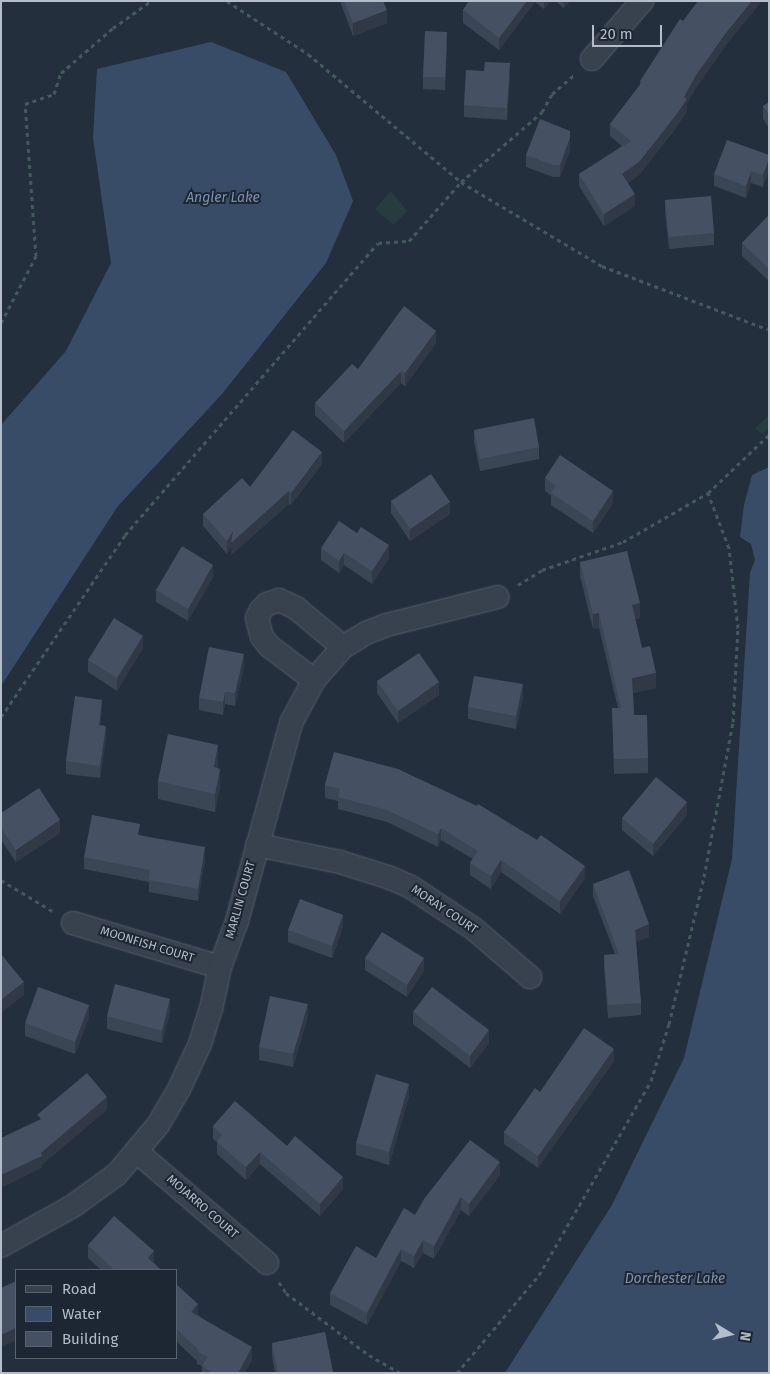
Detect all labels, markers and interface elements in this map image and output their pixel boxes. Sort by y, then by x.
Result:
scale bar [595,15,665,47]
text: 20 m [600,25,633,43]
water label: Angler Lake [186,190,260,206]
street label: MARLIN COURT [223,859,259,941]
street label: MORAY COURT [408,883,480,937]
street label: MOONFISH COURT [98,924,196,966]
street label: MOJARRO COURT [163,1172,241,1242]
legend [15,1269,178,1359]
water label: Dorchester Lake [625,1271,725,1287]
text: Road [62,1280,97,1298]
text: Water [62,1305,101,1323]
north arrow [705,1309,755,1359]
text: Building [62,1330,118,1348]
text: N [736,1330,754,1342]

